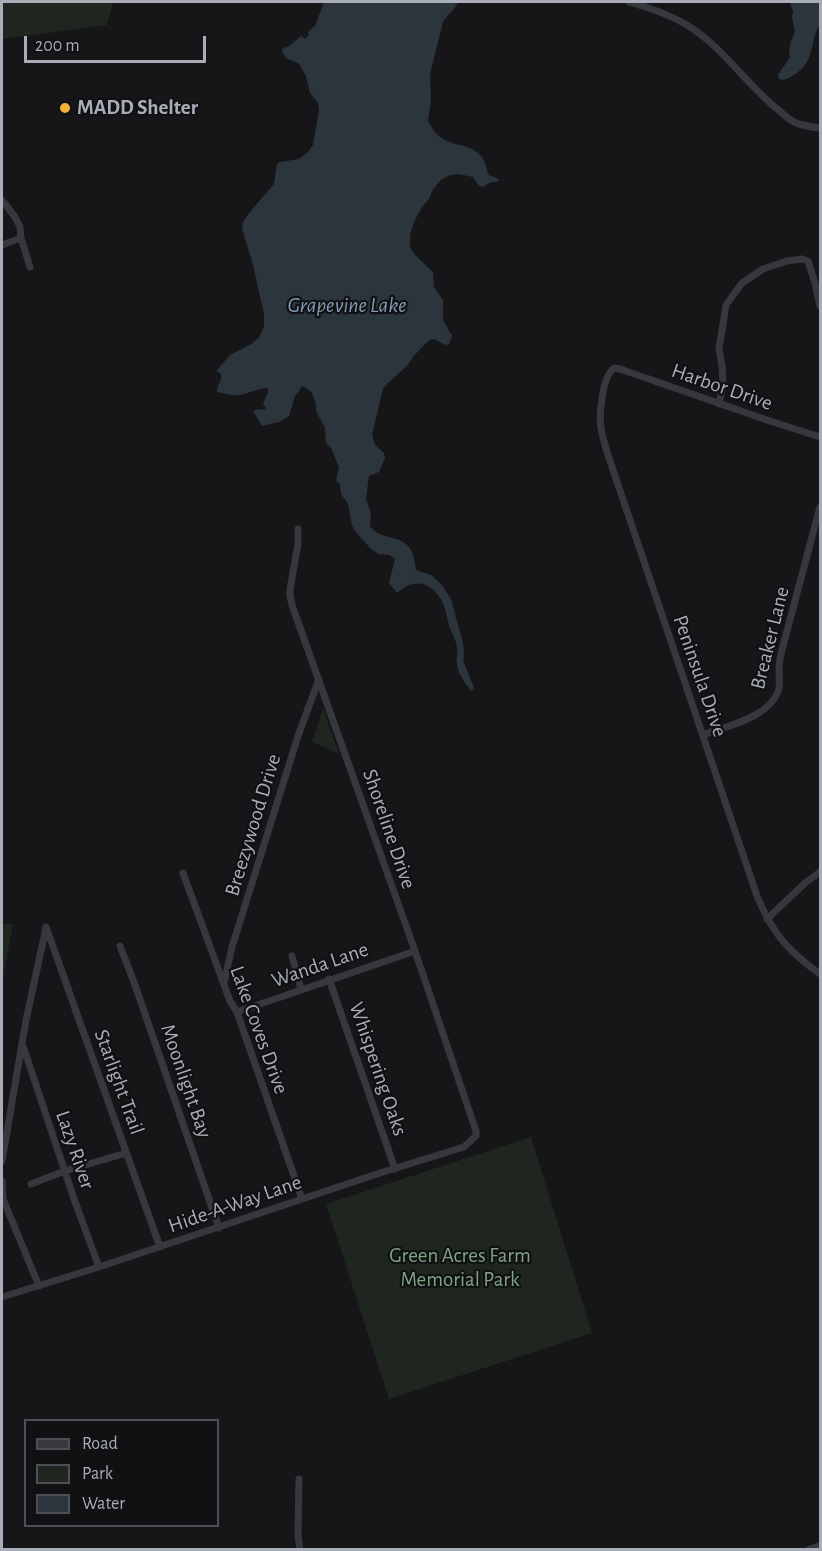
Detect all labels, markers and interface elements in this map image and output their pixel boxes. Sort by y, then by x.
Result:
scale bar [27,24,208,62]
text: 200 m [35,37,80,55]
place label: MADD Shelter [77,95,198,121]
marker: MADD Shelter [58,101,72,115]
water label: Grapevine Lake [288,292,406,318]
street label: Harbor Drive [668,358,776,416]
street label: Breaker Lane [745,584,795,692]
street label: Peninsula Drive [667,612,733,740]
street label: Breezywood Drive [219,751,287,899]
street label: Shoreline Drive [357,766,421,892]
street label: Wanda Lane [268,937,372,993]
street label: Lake Coves Drive [224,962,294,1098]
street label: Whispering Oaks [343,999,413,1139]
street label: Moonlight Bay [155,1021,217,1141]
street label: Starlight Trail [88,1026,150,1138]
street label: Lazy River [50,1107,100,1193]
street label: Hide-A-Way Lane [165,1169,305,1239]
park label: Green Acres Farm Memorial Park [389,1243,531,1293]
legend [24,1419,219,1527]
text: Road [82,1435,118,1453]
text: Park [82,1465,113,1483]
text: Water [82,1495,125,1513]

